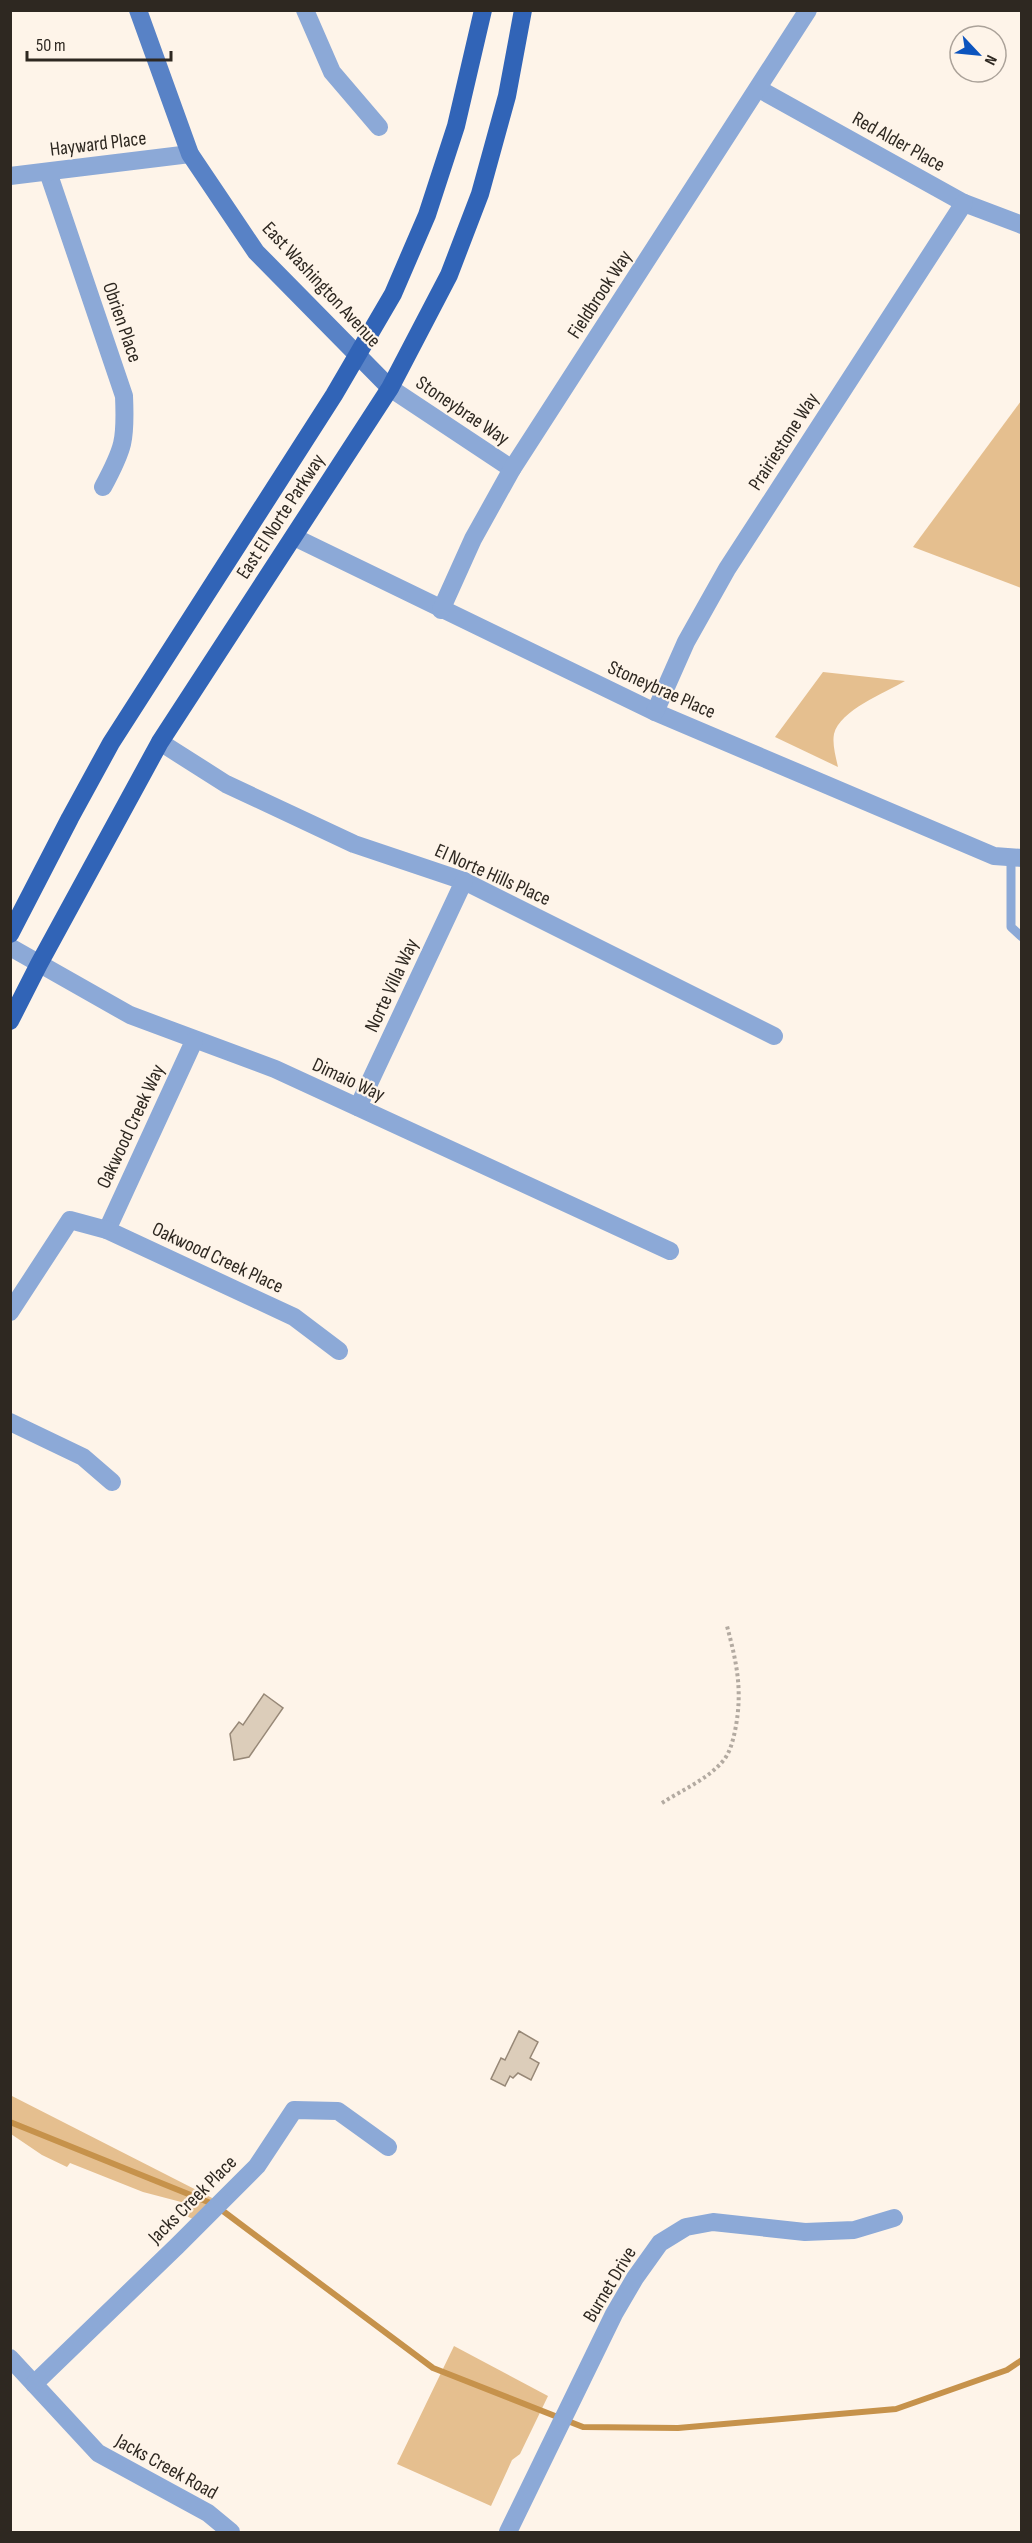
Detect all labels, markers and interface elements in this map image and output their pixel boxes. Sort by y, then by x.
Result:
scale bar [27,24,171,62]
north arrow [948,24,1008,84]
text: 50 m [36,35,66,56]
text: N [980,52,1001,68]
street label: Red Alder Place [848,107,949,177]
street label: Hayward Place [49,126,148,162]
street label: East Washington Avenue [257,217,386,353]
street label: Fieldbrook Way [562,246,637,343]
street label: Obrien Place [97,279,147,366]
street label: Stoneybrae Way [411,371,514,451]
street label: Prairiestone Way [743,388,824,495]
street label: East El Norte Parkway [231,449,330,584]
street label: Stoneybrae Place [604,655,719,724]
street label: El Norte Hills Place [431,839,554,911]
street label: Norte Villa Way [360,935,424,1036]
street label: Dimaio Way [309,1053,389,1107]
street label: Oakwood Creek Way [92,1060,170,1192]
street label: Oakwood Creek Place [148,1217,287,1299]
street label: Jacks Creek Place [143,2150,242,2250]
street label: Burnet Drive [578,2242,642,2327]
street label: Jacks Creek Road [111,2429,222,2505]

